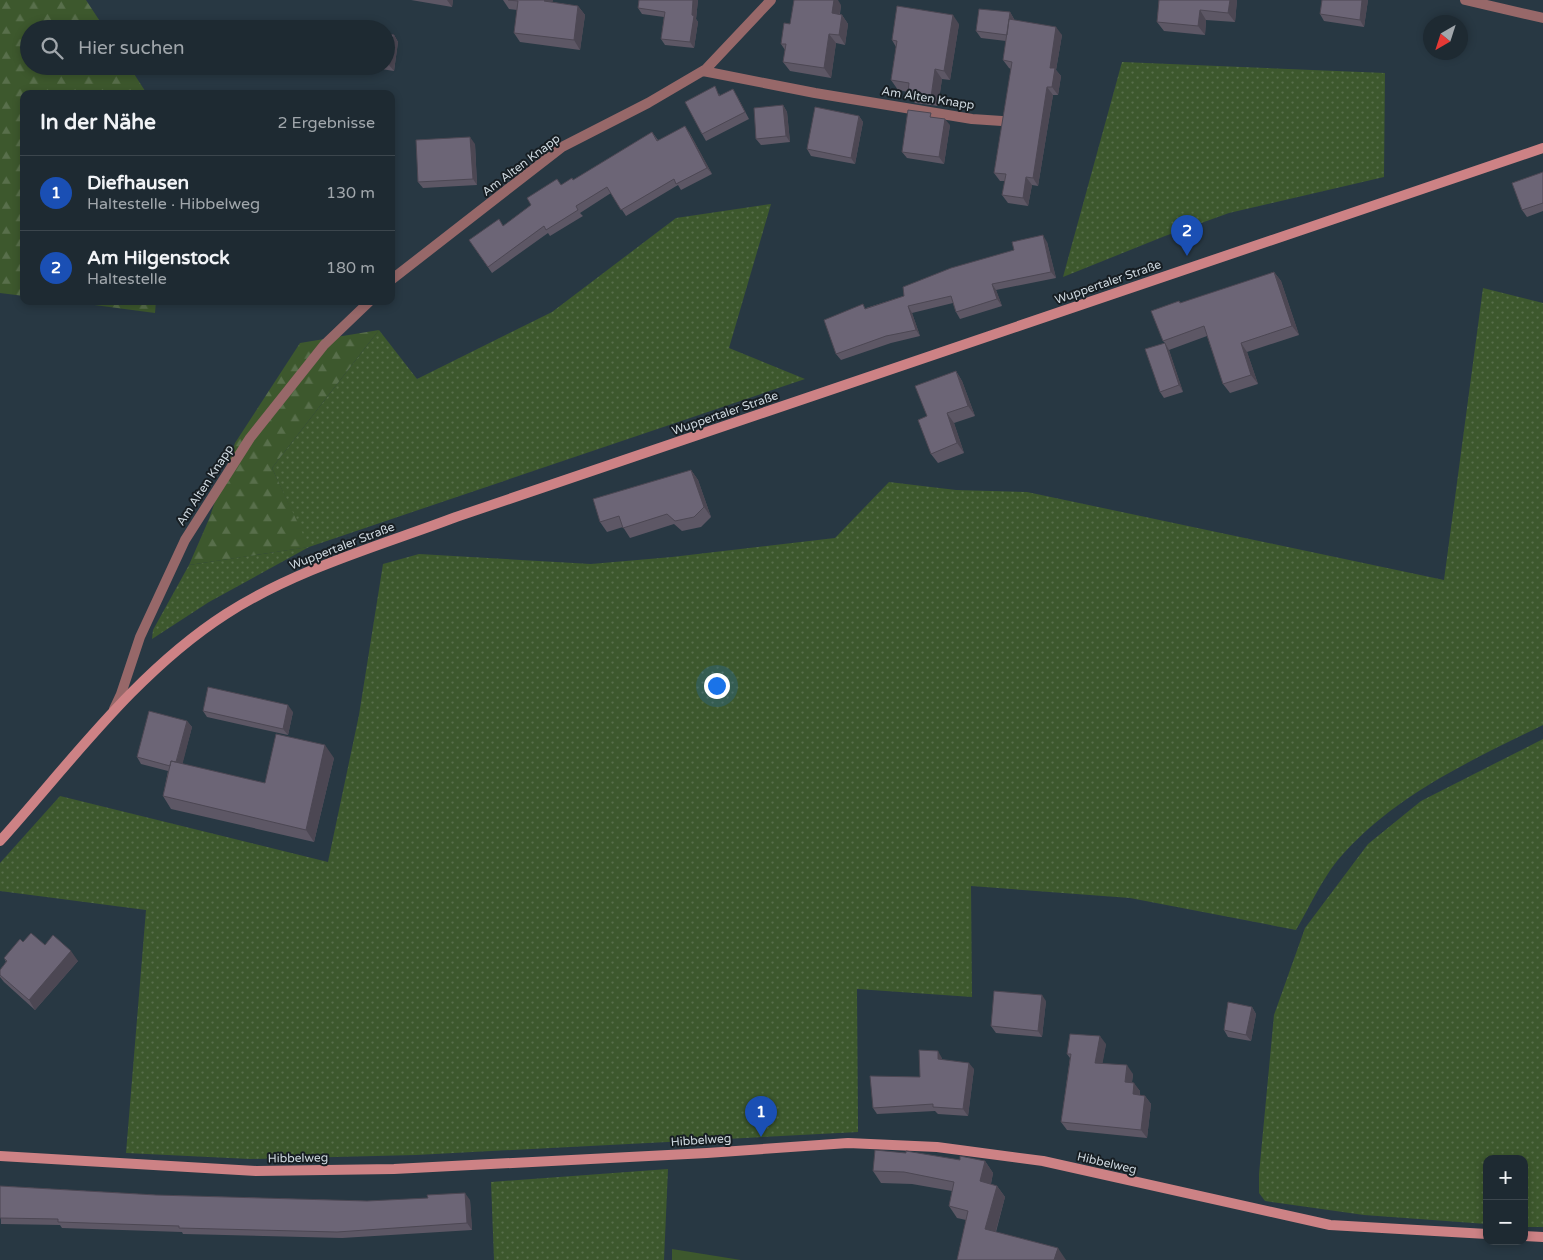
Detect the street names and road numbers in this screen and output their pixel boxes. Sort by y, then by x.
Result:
street label: Am Alten Knapp [881,84,975,112]
street label: Am Alten Knapp [479,131,563,199]
street label: Wuppertaler Straße [1053,257,1163,307]
street label: Wuppertaler Straße [670,388,780,438]
street label: Am Alten Knapp [174,442,236,528]
street label: Wuppertaler Straße [287,519,397,573]
street label: Hibbelweg [670,1131,732,1149]
street label: Hibbelweg [1076,1149,1138,1177]
street label: Hibbelweg [268,1150,328,1166]

